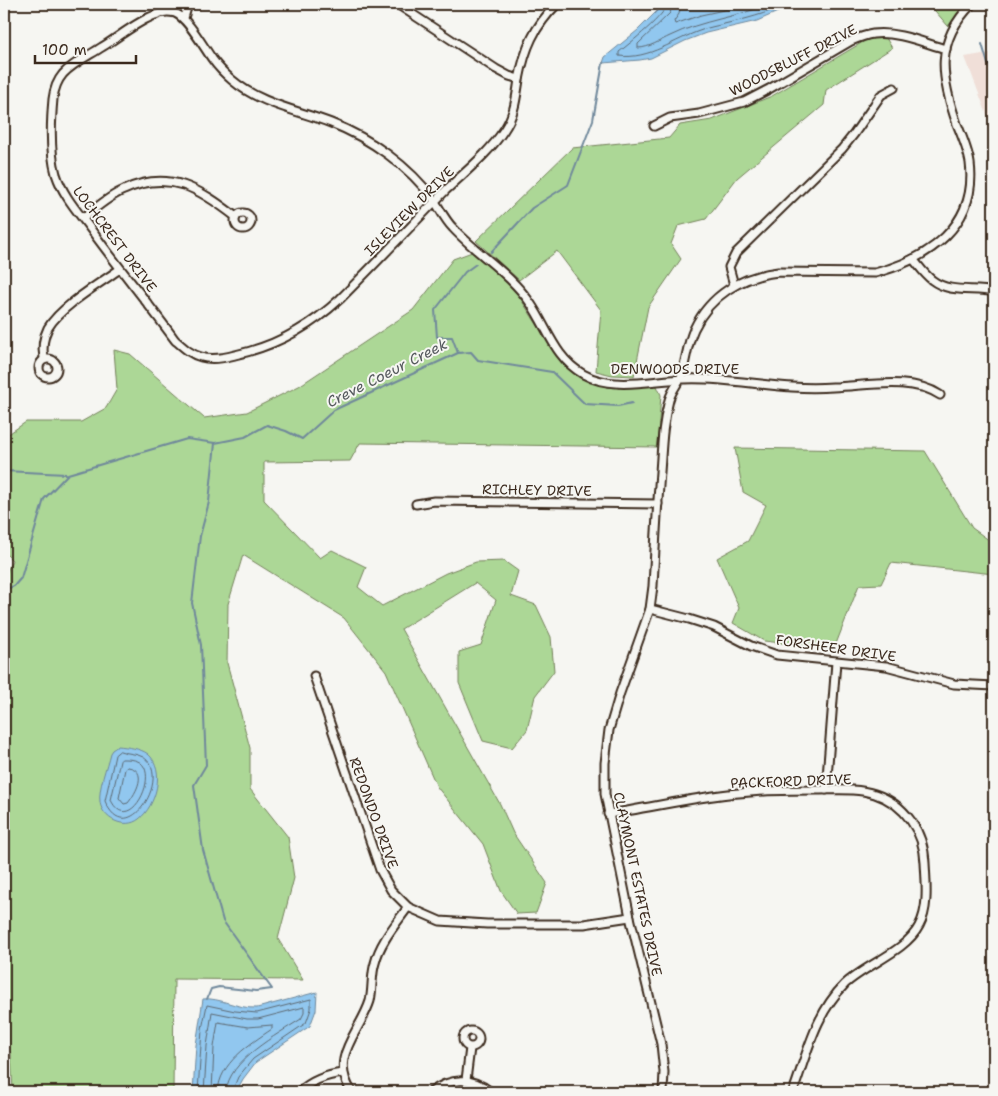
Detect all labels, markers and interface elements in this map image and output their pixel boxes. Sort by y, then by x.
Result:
street label: WOODSBLUFF DRIVE [726,20,860,100]
scale bar [35,32,136,64]
text: 100 m [42,40,87,60]
street label: ISLEVIEW DRIVE [360,162,458,260]
street label: LOCHCREST DRIVE [69,182,161,296]
water label: Creve Coeur Creek [323,334,451,412]
street label: DENWOODS DRIVE [611,360,740,378]
street label: RICHLEY DRIVE [482,480,592,500]
street label: FORSHEER DRIVE [775,631,898,665]
street label: REDONDO DRIVE [345,755,403,871]
street label: PACKFORD DRIVE [730,770,852,792]
street label: CLAYMONT ESTATES DRIVE [610,790,666,978]

